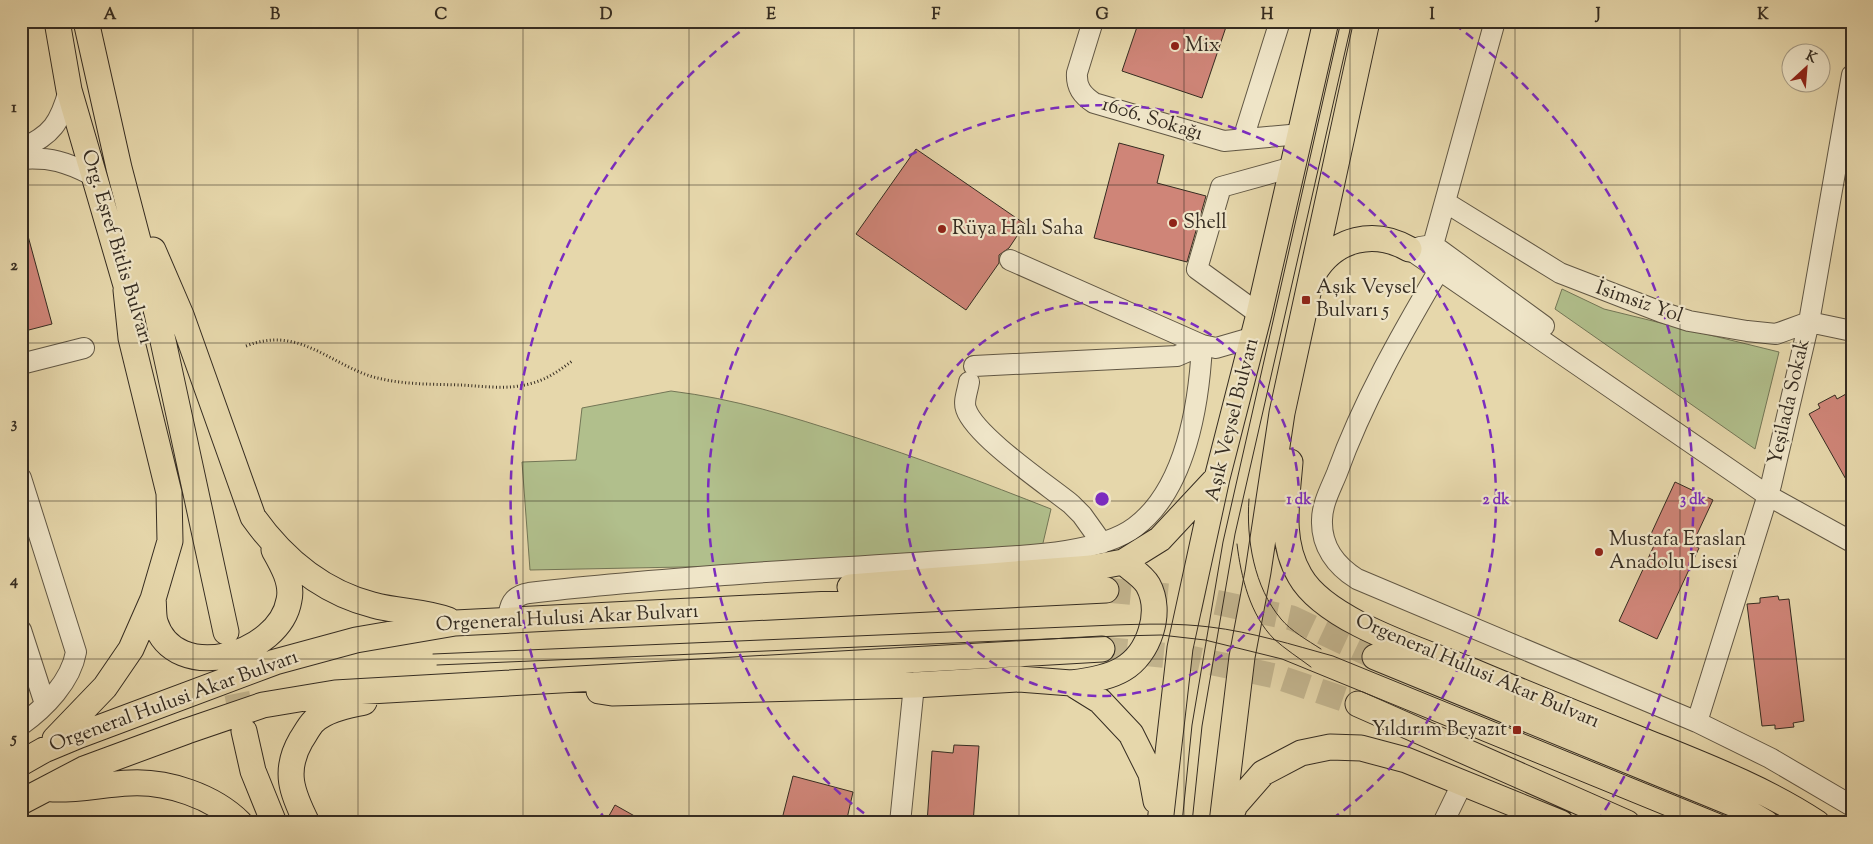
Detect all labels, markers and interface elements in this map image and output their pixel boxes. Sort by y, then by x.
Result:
text: A [104,4,117,27]
text: B [270,4,280,27]
text: C [435,4,448,27]
text: D [600,4,613,27]
text: E [766,4,776,27]
text: F [932,4,941,27]
text: G [1095,4,1109,27]
text: H [1261,4,1274,27]
text: I [1429,4,1435,27]
text: J [1594,4,1601,27]
text: K [1757,4,1769,27]
place label: Mix [1185,32,1220,61]
marker: Mix [1169,40,1181,52]
north arrow [1780,42,1830,92]
text: K [1802,47,1821,70]
street label: 1606. Sokağı [1098,91,1206,149]
text: 1 [11,97,17,120]
street label: Org. Eşref Bitlis Bulvarı [73,146,159,348]
place label: Shell [1183,209,1227,238]
place label: Rüya Halı Saha [952,215,1083,244]
marker: Shell [1167,217,1179,229]
marker: Rüya Halı Saha [936,223,948,235]
text: 2 [10,255,18,278]
place label: Aşık Veysel Bulvarı 5 [1316,274,1417,326]
street label: İsimsiz Yol [1591,275,1687,332]
marker: Aşık Veysel Bulvarı 5 [1300,294,1312,306]
street label: Aşık Veysel Bulvarı [1199,335,1267,505]
street label: Yeşilada Sokak [1761,336,1819,468]
text: 3 [11,413,18,436]
centre of rings [1093,490,1111,508]
text: 1 dk [1286,490,1312,511]
text: 2 dk [1482,490,1510,511]
text: 3 dk [1680,490,1707,511]
place label: Mustafa Eraslan Anadolu Lisesi [1609,526,1746,578]
marker: Mustafa Eraslan Anadolu Lisesi [1593,546,1605,558]
text: 4 [9,570,18,593]
street label: Orgeneral Hulusi Akar Bulvarı [435,598,699,640]
street label: Orgeneral Hulusi Akar Bulvarı [1350,607,1604,737]
street label: Orgeneral Hulusi Akar Bulvarı [45,643,303,761]
place label: Yıldırım Beyazıt [1371,716,1507,745]
marker: Yıldırım Beyazıt [1511,724,1523,736]
text: 5 [9,728,17,751]

